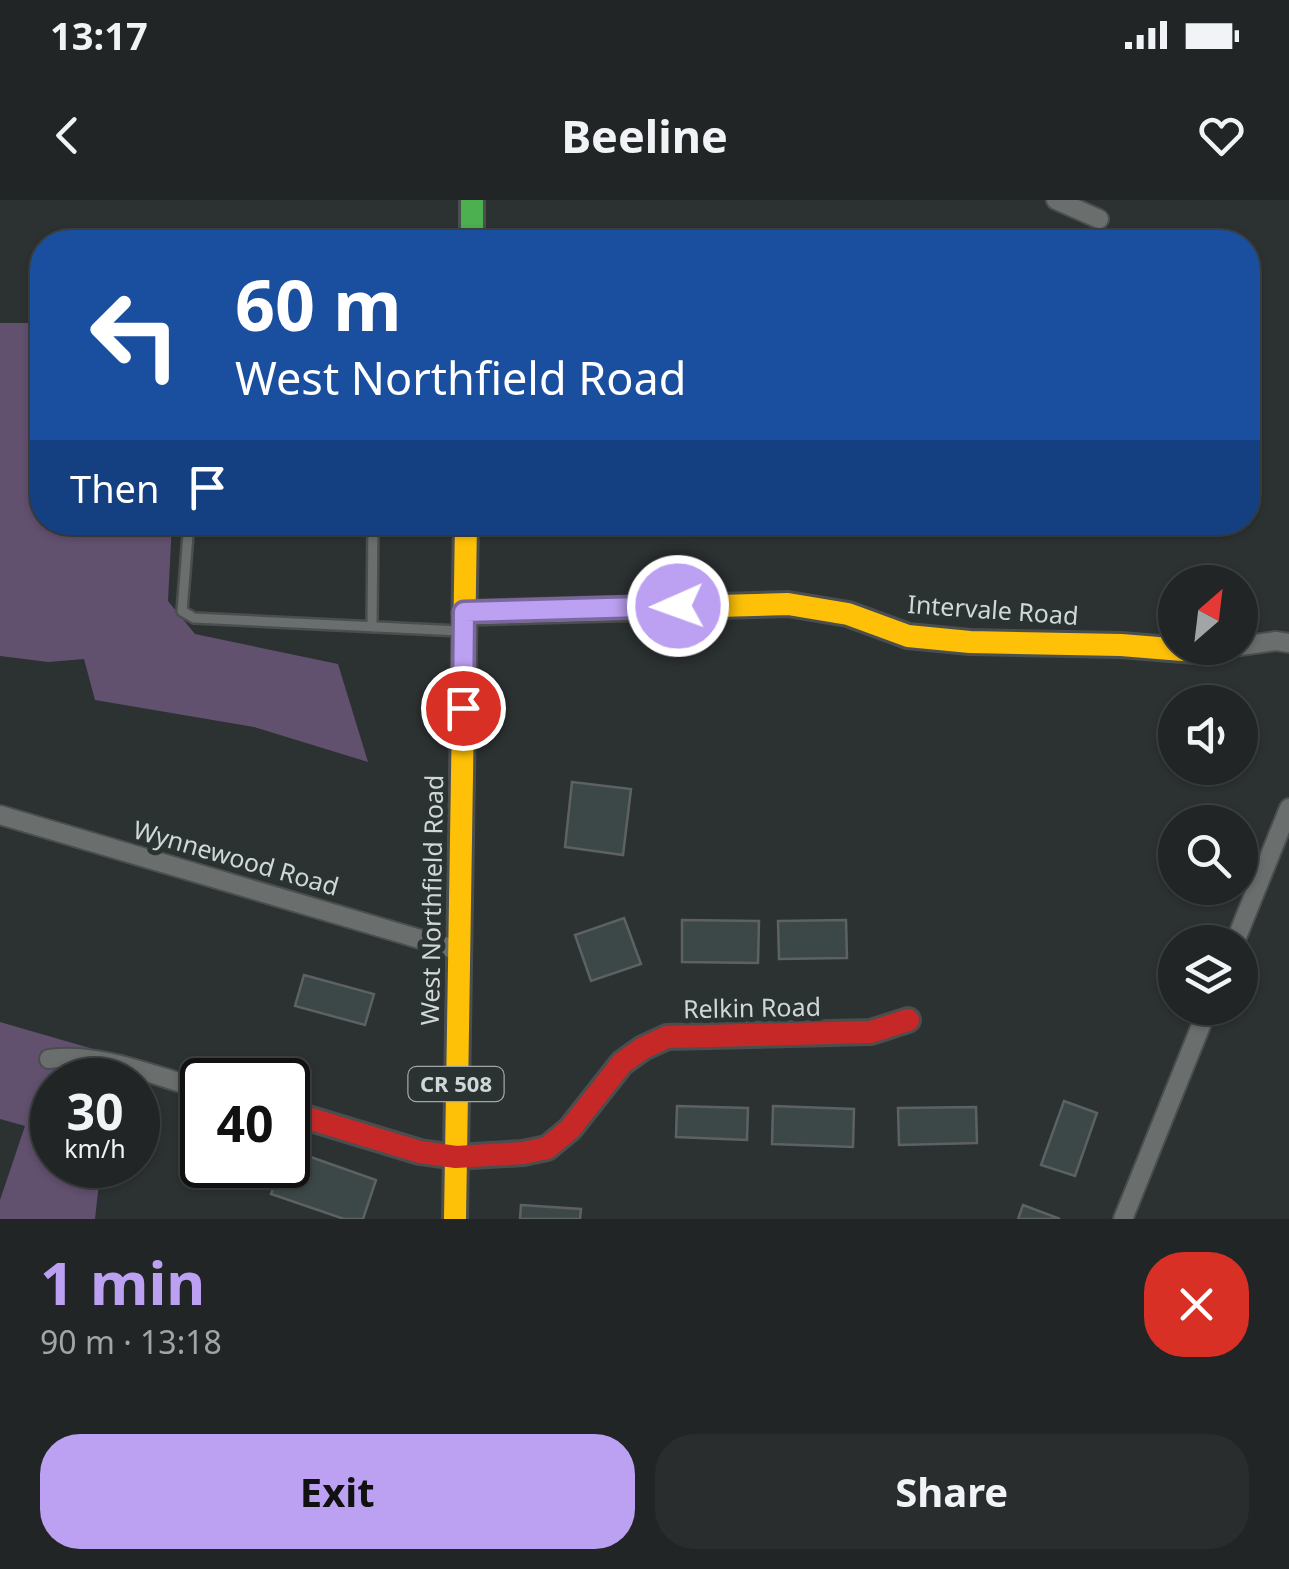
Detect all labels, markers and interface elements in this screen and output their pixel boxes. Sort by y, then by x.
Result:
text: 13:17 [50,9,148,61]
text: Beeline [561,105,728,166]
icon: back [40,108,95,163]
icon: heart [1194,108,1249,163]
text: 60 m [235,256,402,352]
icon: left [70,270,200,400]
text: West Northfield Road [235,347,687,408]
icon: arrive [180,460,235,515]
text: Then [70,462,160,514]
position arrow [626,554,730,658]
north arrow [1158,565,1258,665]
map controls [1158,565,1258,1025]
street label: Intervale Road [906,586,1080,632]
pin [421,666,506,751]
icon: arrive [436,681,491,736]
button: sound [1158,685,1258,785]
street label: West Northfield Road [412,774,450,1026]
button: search [1158,805,1258,905]
street label: Wynnewood Road [130,811,343,903]
button: layers [1158,925,1258,1025]
street label: Relkin Road [683,989,821,1025]
speed limit sign: 40 [180,1058,310,1188]
road number: CR 508 [408,1067,504,1101]
text: 30 [66,1077,124,1145]
text: km/h [64,1131,126,1165]
text: 1 min [40,1241,205,1323]
button: close [1144,1252,1249,1357]
text: 90 m · 13:18 [40,1320,222,1363]
button: Exit [40,1434,635,1549]
button: Share [655,1434,1249,1549]

